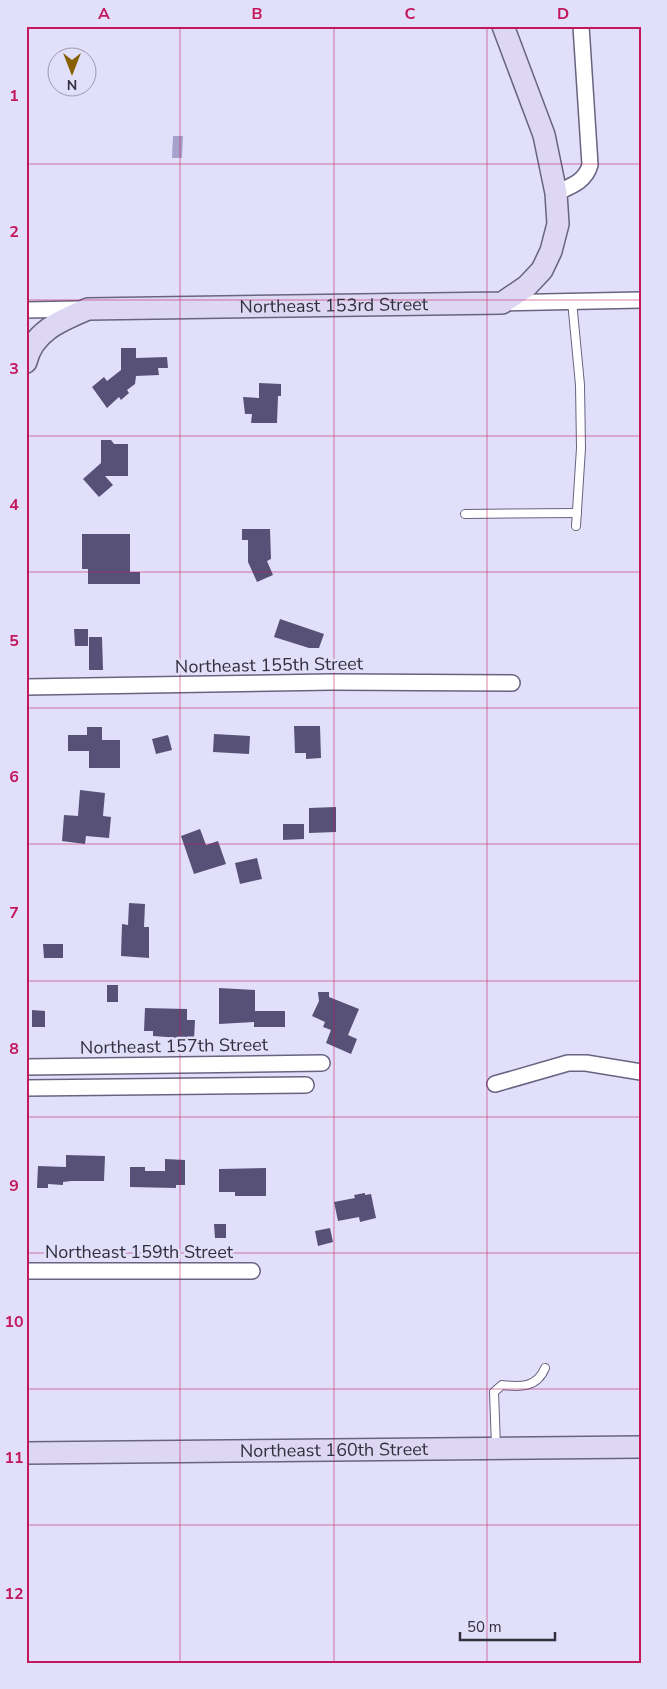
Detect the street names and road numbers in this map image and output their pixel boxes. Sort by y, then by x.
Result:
street label: Northeast 153rd Street [239,292,429,319]
street label: Northeast 155th Street [175,651,364,679]
street label: Northeast 157th Street [80,1032,269,1060]
street label: Northeast 159th Street [45,1240,234,1264]
street label: Northeast 160th Street [240,1437,429,1463]

